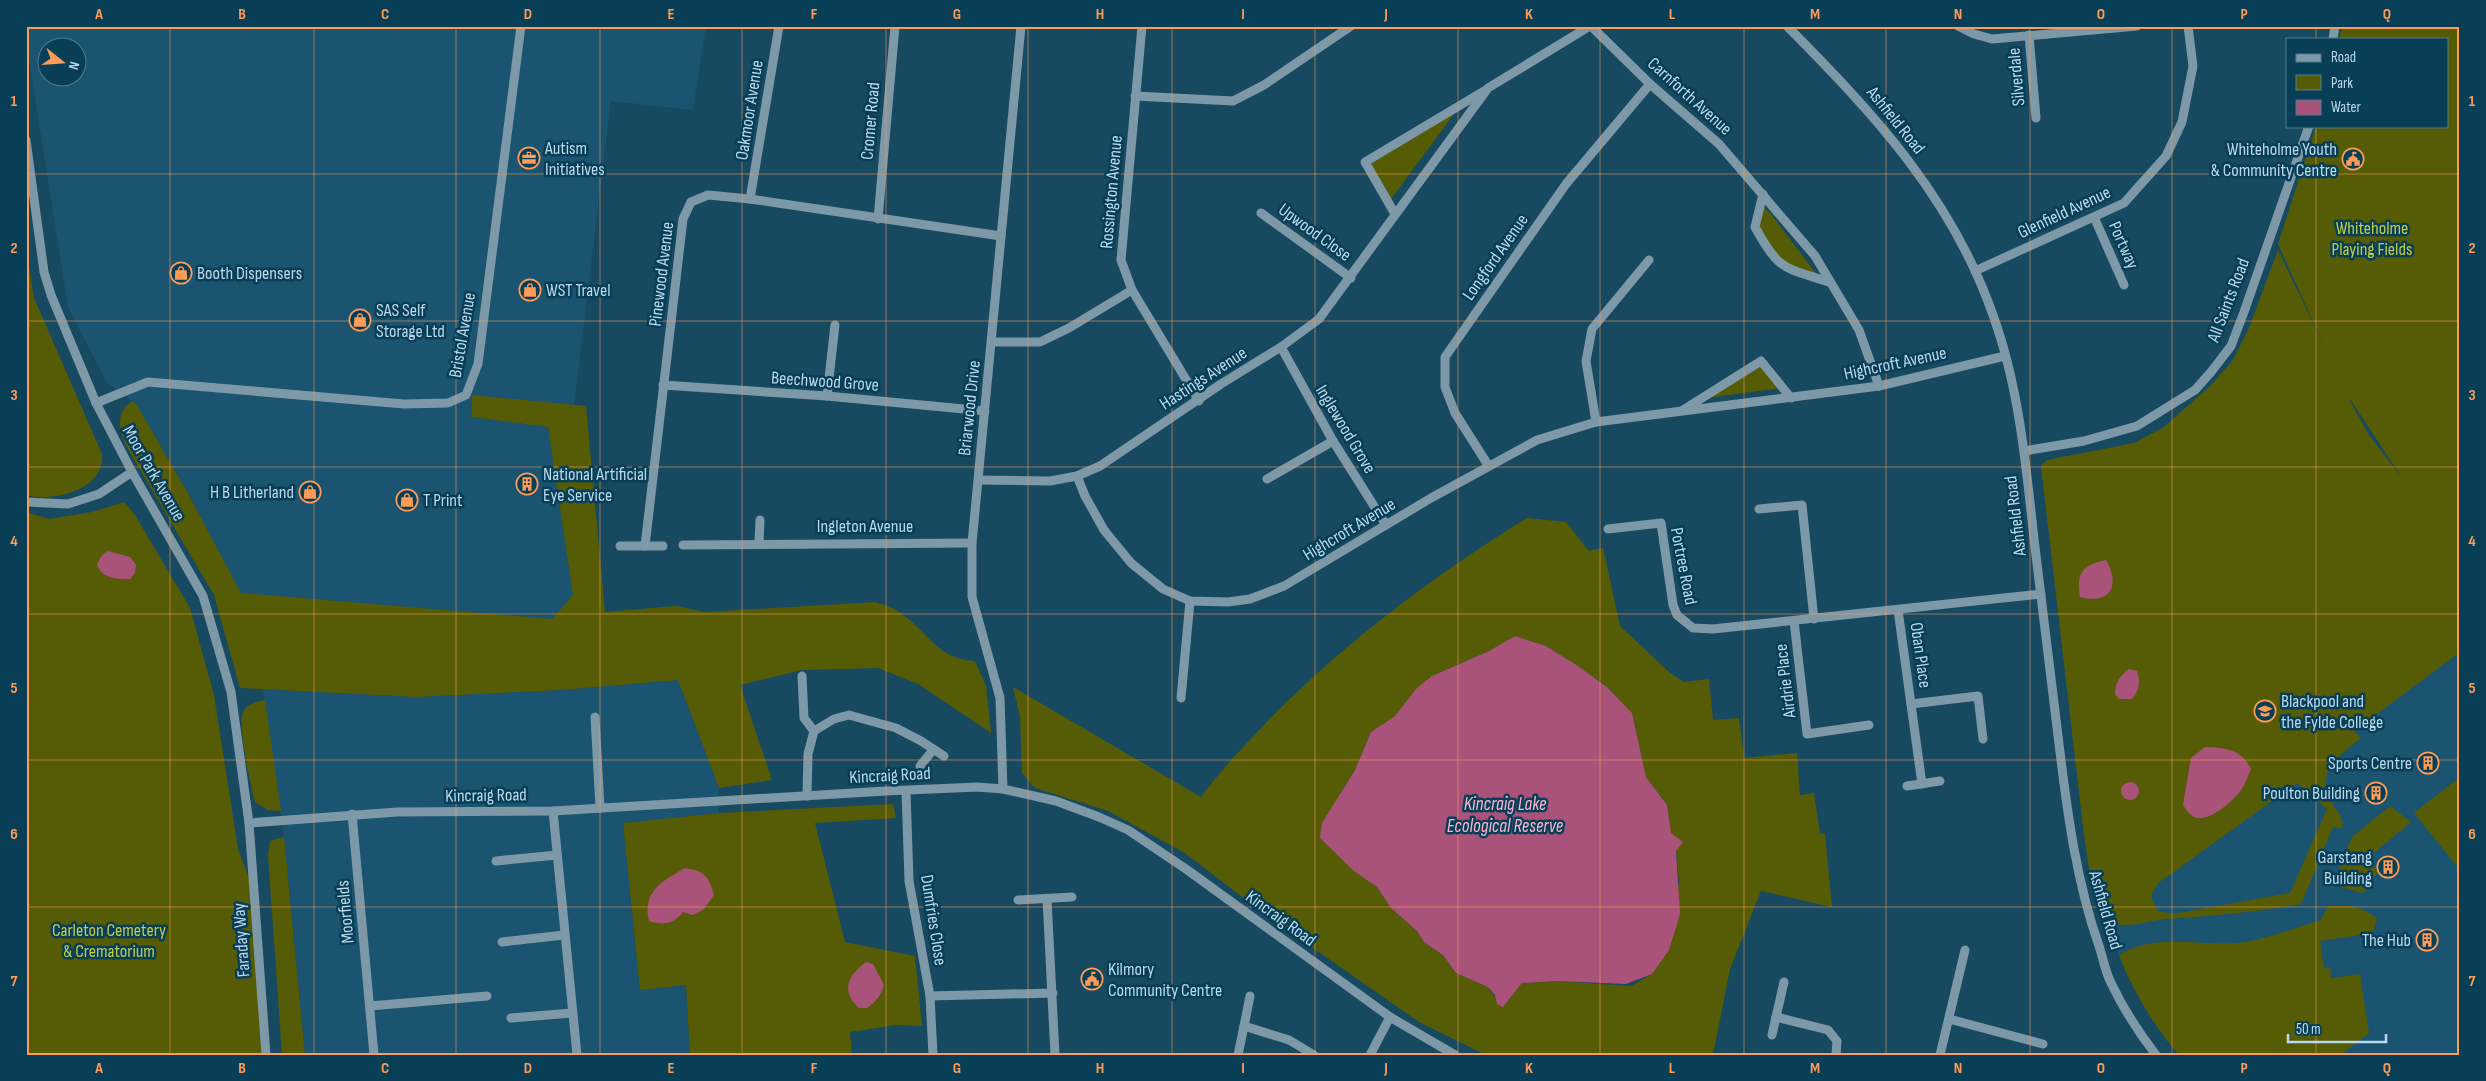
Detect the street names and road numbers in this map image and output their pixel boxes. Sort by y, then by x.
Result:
street label: Silverdale [2003,47,2030,107]
street label: Carnforth Avenue [1643,53,1736,140]
street label: Oakmoor Avenue [731,59,768,162]
street label: Cromer Road [857,81,884,161]
street label: Ashfield Road [1861,82,1929,158]
street label: Rossington Avenue [1096,134,1127,250]
street label: Glenfield Avenue [2014,182,2114,243]
street label: Upwood Close [1274,199,1355,266]
street label: Longford Avenue [1458,210,1533,304]
street label: Portway [2104,218,2143,272]
street label: Pinewood Avenue [645,221,678,328]
street label: All Saints Road [2203,255,2254,346]
street label: Bristol Avenue [445,291,480,379]
street label: Hastings Avenue [1156,342,1251,414]
street label: Highcroft Avenue [1842,342,1948,385]
street label: Briarwood Drive [954,359,985,457]
street label: Beechwood Grove [770,367,880,396]
street label: Inglewood Grove [1311,381,1380,477]
street label: Moor Park Avenue [118,422,189,525]
street label: Ashfield Road [2000,475,2031,558]
street label: Highcroft Avenue [1299,494,1399,565]
street label: Ingleton Avenue [817,516,913,537]
street label: Portree Road [1666,526,1701,606]
street label: Oban Place [1906,621,1935,689]
street label: Airdrie Place [1771,643,1801,720]
street label: Kincraig Road [849,763,931,788]
street label: Kincraig Road [445,784,527,807]
street label: Ashfield Road [2084,867,2127,952]
street label: Dumfries Close [916,873,951,967]
street label: Moorfields [332,879,359,944]
street label: Kincraig Road [1242,886,1320,951]
street label: Faraday Way [228,902,255,978]

